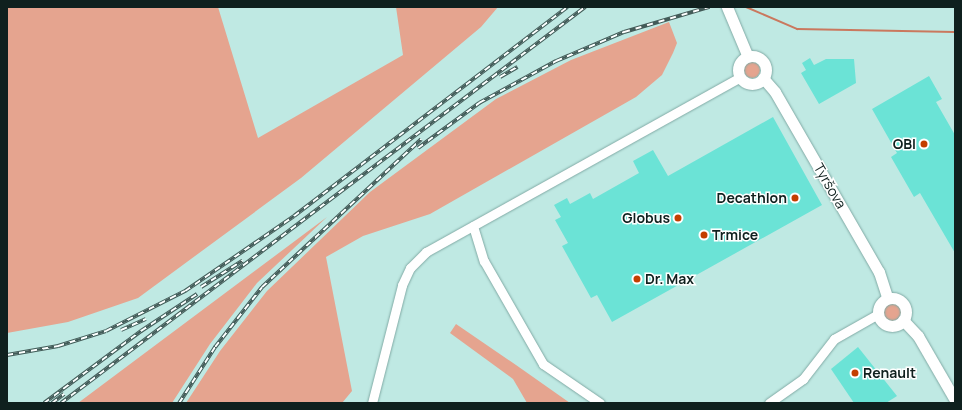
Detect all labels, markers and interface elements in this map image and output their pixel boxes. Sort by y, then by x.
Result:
place label: OBI [893,136,916,152]
marker: OBI [919,139,929,149]
street label: Tyršova [810,160,850,212]
place label: Decathlon [717,190,787,206]
marker: Decathlon [790,193,800,203]
place label: Globus [622,210,670,226]
marker: Globus [673,213,683,223]
place label: Trmice [712,227,758,243]
marker: Trmice [699,230,709,240]
place label: Dr. Max [645,271,694,287]
marker: Dr. Max [632,274,642,284]
place label: Renault [863,365,916,381]
marker: Renault [850,368,860,378]

